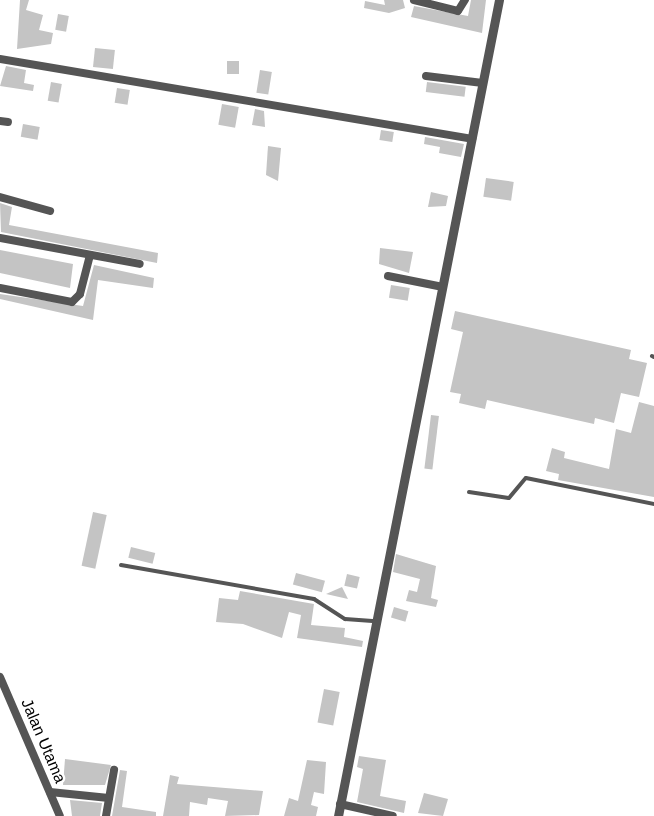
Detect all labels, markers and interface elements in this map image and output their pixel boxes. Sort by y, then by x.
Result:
street label: Jalan Utama [17,696,69,786]

